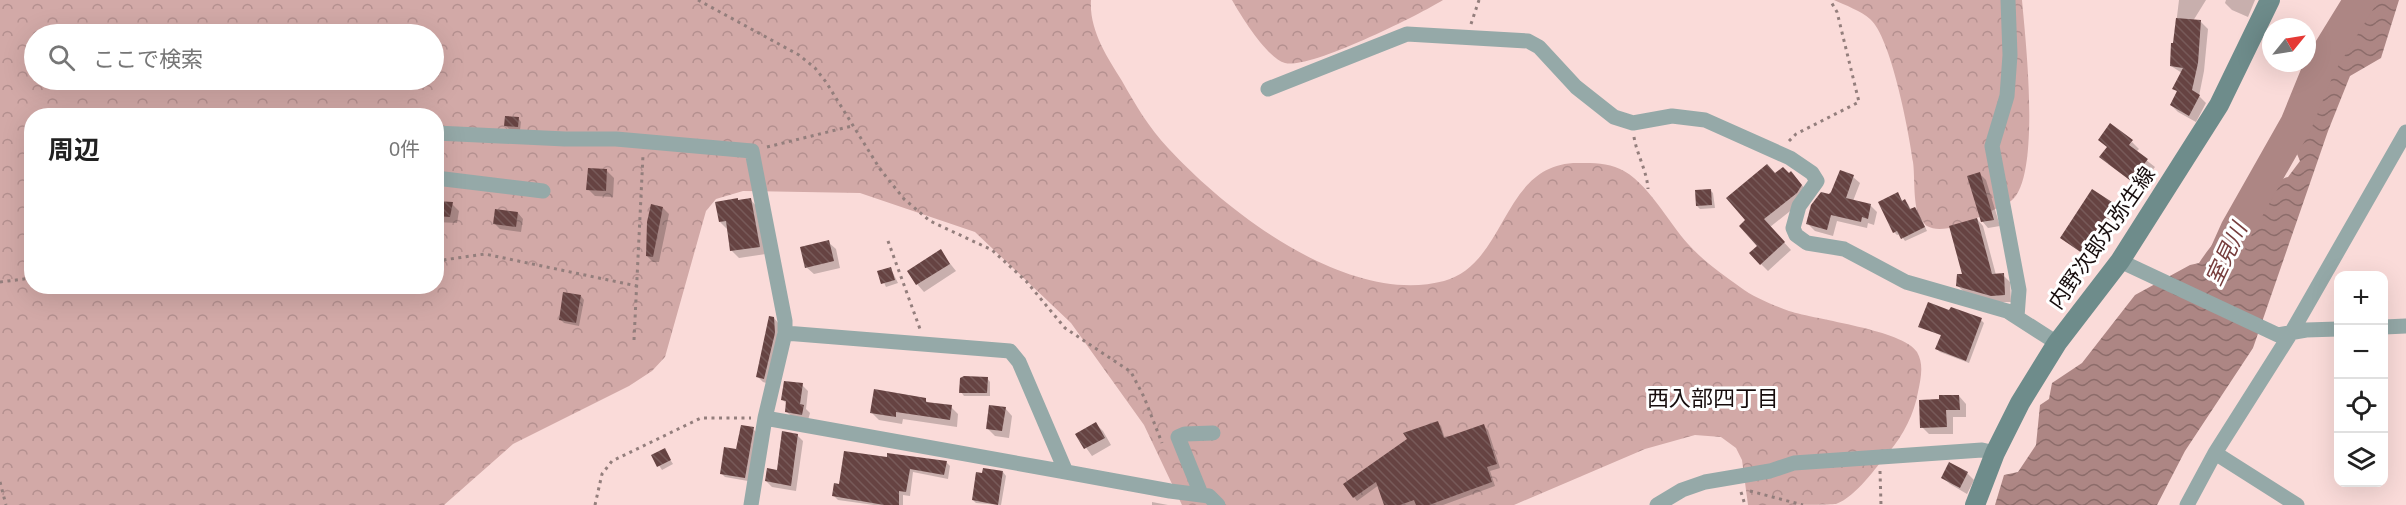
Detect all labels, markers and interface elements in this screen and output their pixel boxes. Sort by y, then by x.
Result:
north arrow [2262,18,2316,72]
search box [24,24,444,90]
icon: search [45,41,78,74]
text: ここで検索 [93,47,203,72]
text: 周辺 [48,135,100,165]
text: 0件 [389,138,420,160]
street label: 内野次郎丸弥生線 [2044,162,2159,313]
water label: 室見川 [2201,217,2253,289]
map controls [2334,271,2388,487]
button: + [2334,271,2388,325]
button: − [2334,325,2388,379]
button: locate [2334,379,2388,433]
district label: 西入部四丁目 [1647,386,1779,411]
button: layers [2334,433,2388,487]

